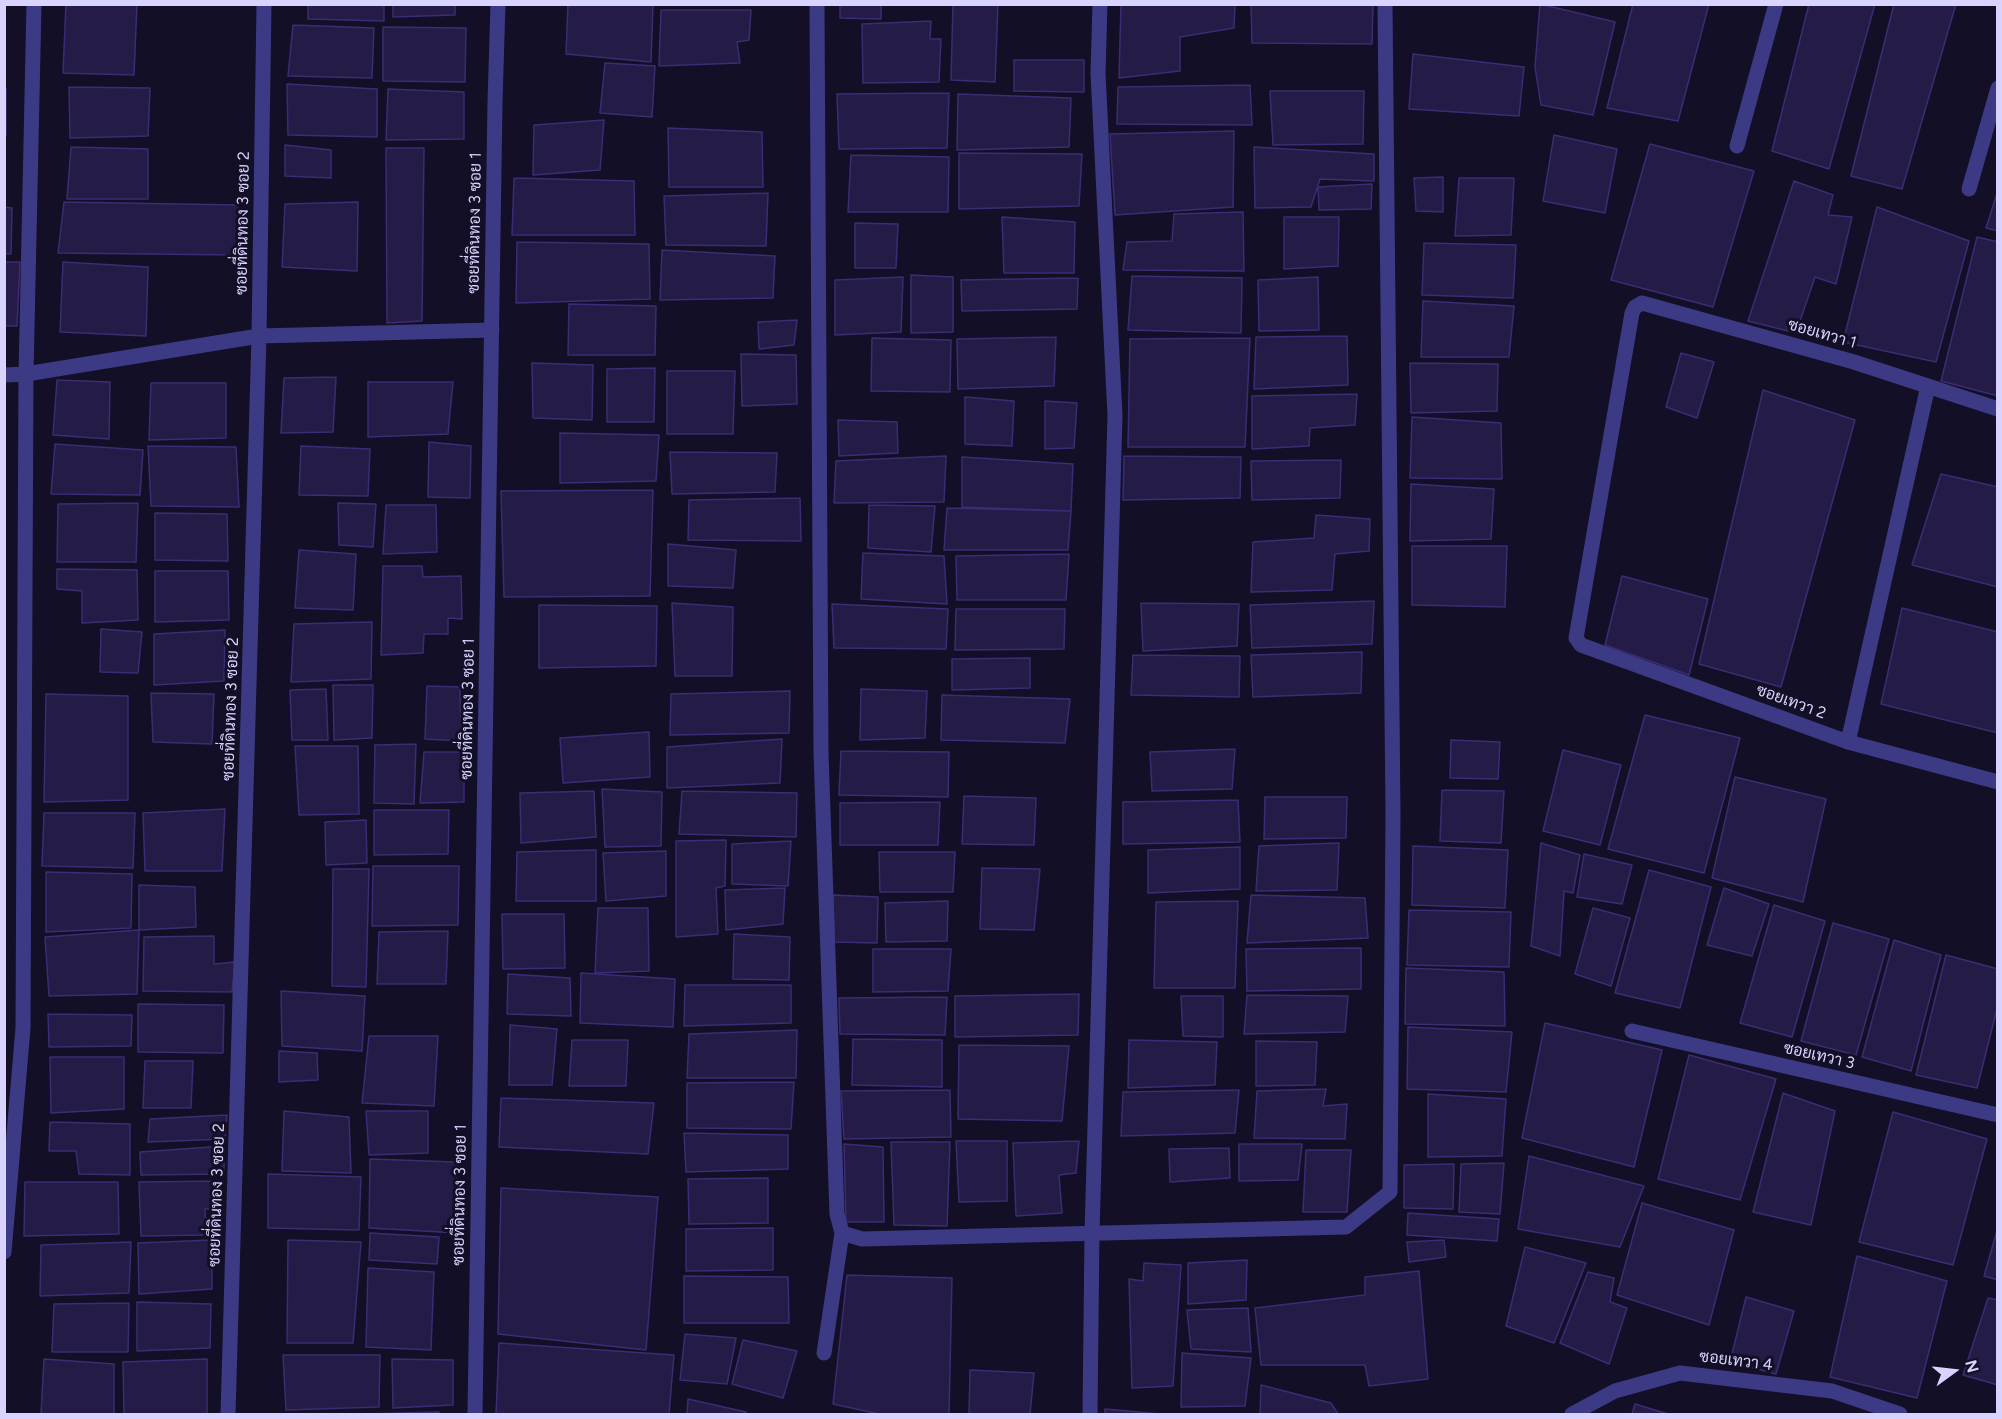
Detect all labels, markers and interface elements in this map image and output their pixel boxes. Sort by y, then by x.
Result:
street label: ซอยที่ดินทอง 3 ซอย 2 [232,151,254,295]
street label: ซอยที่ดินทอง 3 ซอย 1 [464,152,486,294]
street label: ซอยเทวา 1 [1786,315,1858,353]
street label: ซอยที่ดินทอง 3 ซอย 2 [219,637,243,781]
street label: ซอยที่ดินทอง 3 ซอย 1 [457,638,479,780]
street label: ซอยเทวา 2 [1754,681,1828,723]
street label: ซอยเทวา 3 [1782,1038,1856,1074]
street label: ซอยที่ดินทอง 3 ซอย 2 [205,1123,229,1267]
street label: ซอยที่ดินทอง 3 ซอย 1 [449,1124,471,1266]
north arrow [1924,1341,1984,1401]
street label: ซอยเทวา 4 [1698,1347,1774,1375]
text: N [1961,1358,1983,1375]

